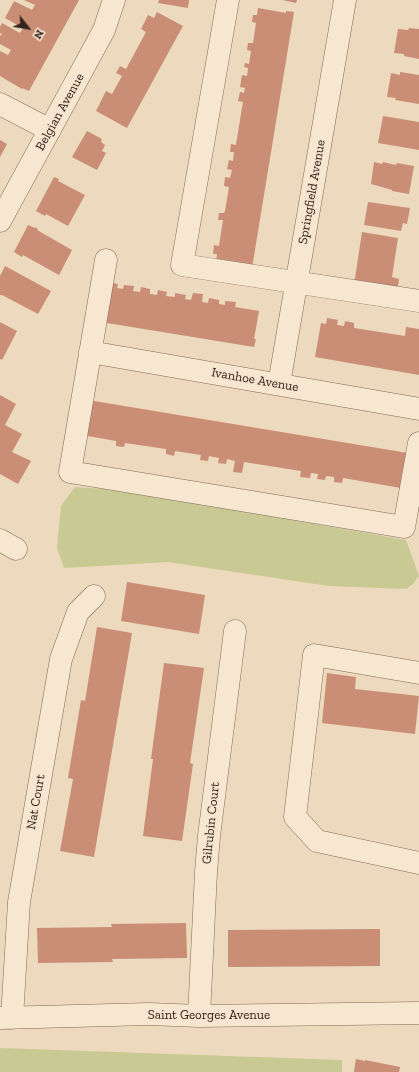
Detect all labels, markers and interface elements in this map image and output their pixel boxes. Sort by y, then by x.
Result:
north arrow [8,8,48,48]
text: N [31,28,46,41]
street label: Belgian Avenue [32,71,88,153]
street label: Springfield Avenue [295,138,329,246]
street label: Ivanhoe Avenue [210,365,300,395]
street label: Nat Court [23,773,49,831]
street label: Gilrubin Court [199,781,223,865]
street label: Saint Georges Avenue [148,1007,270,1023]

